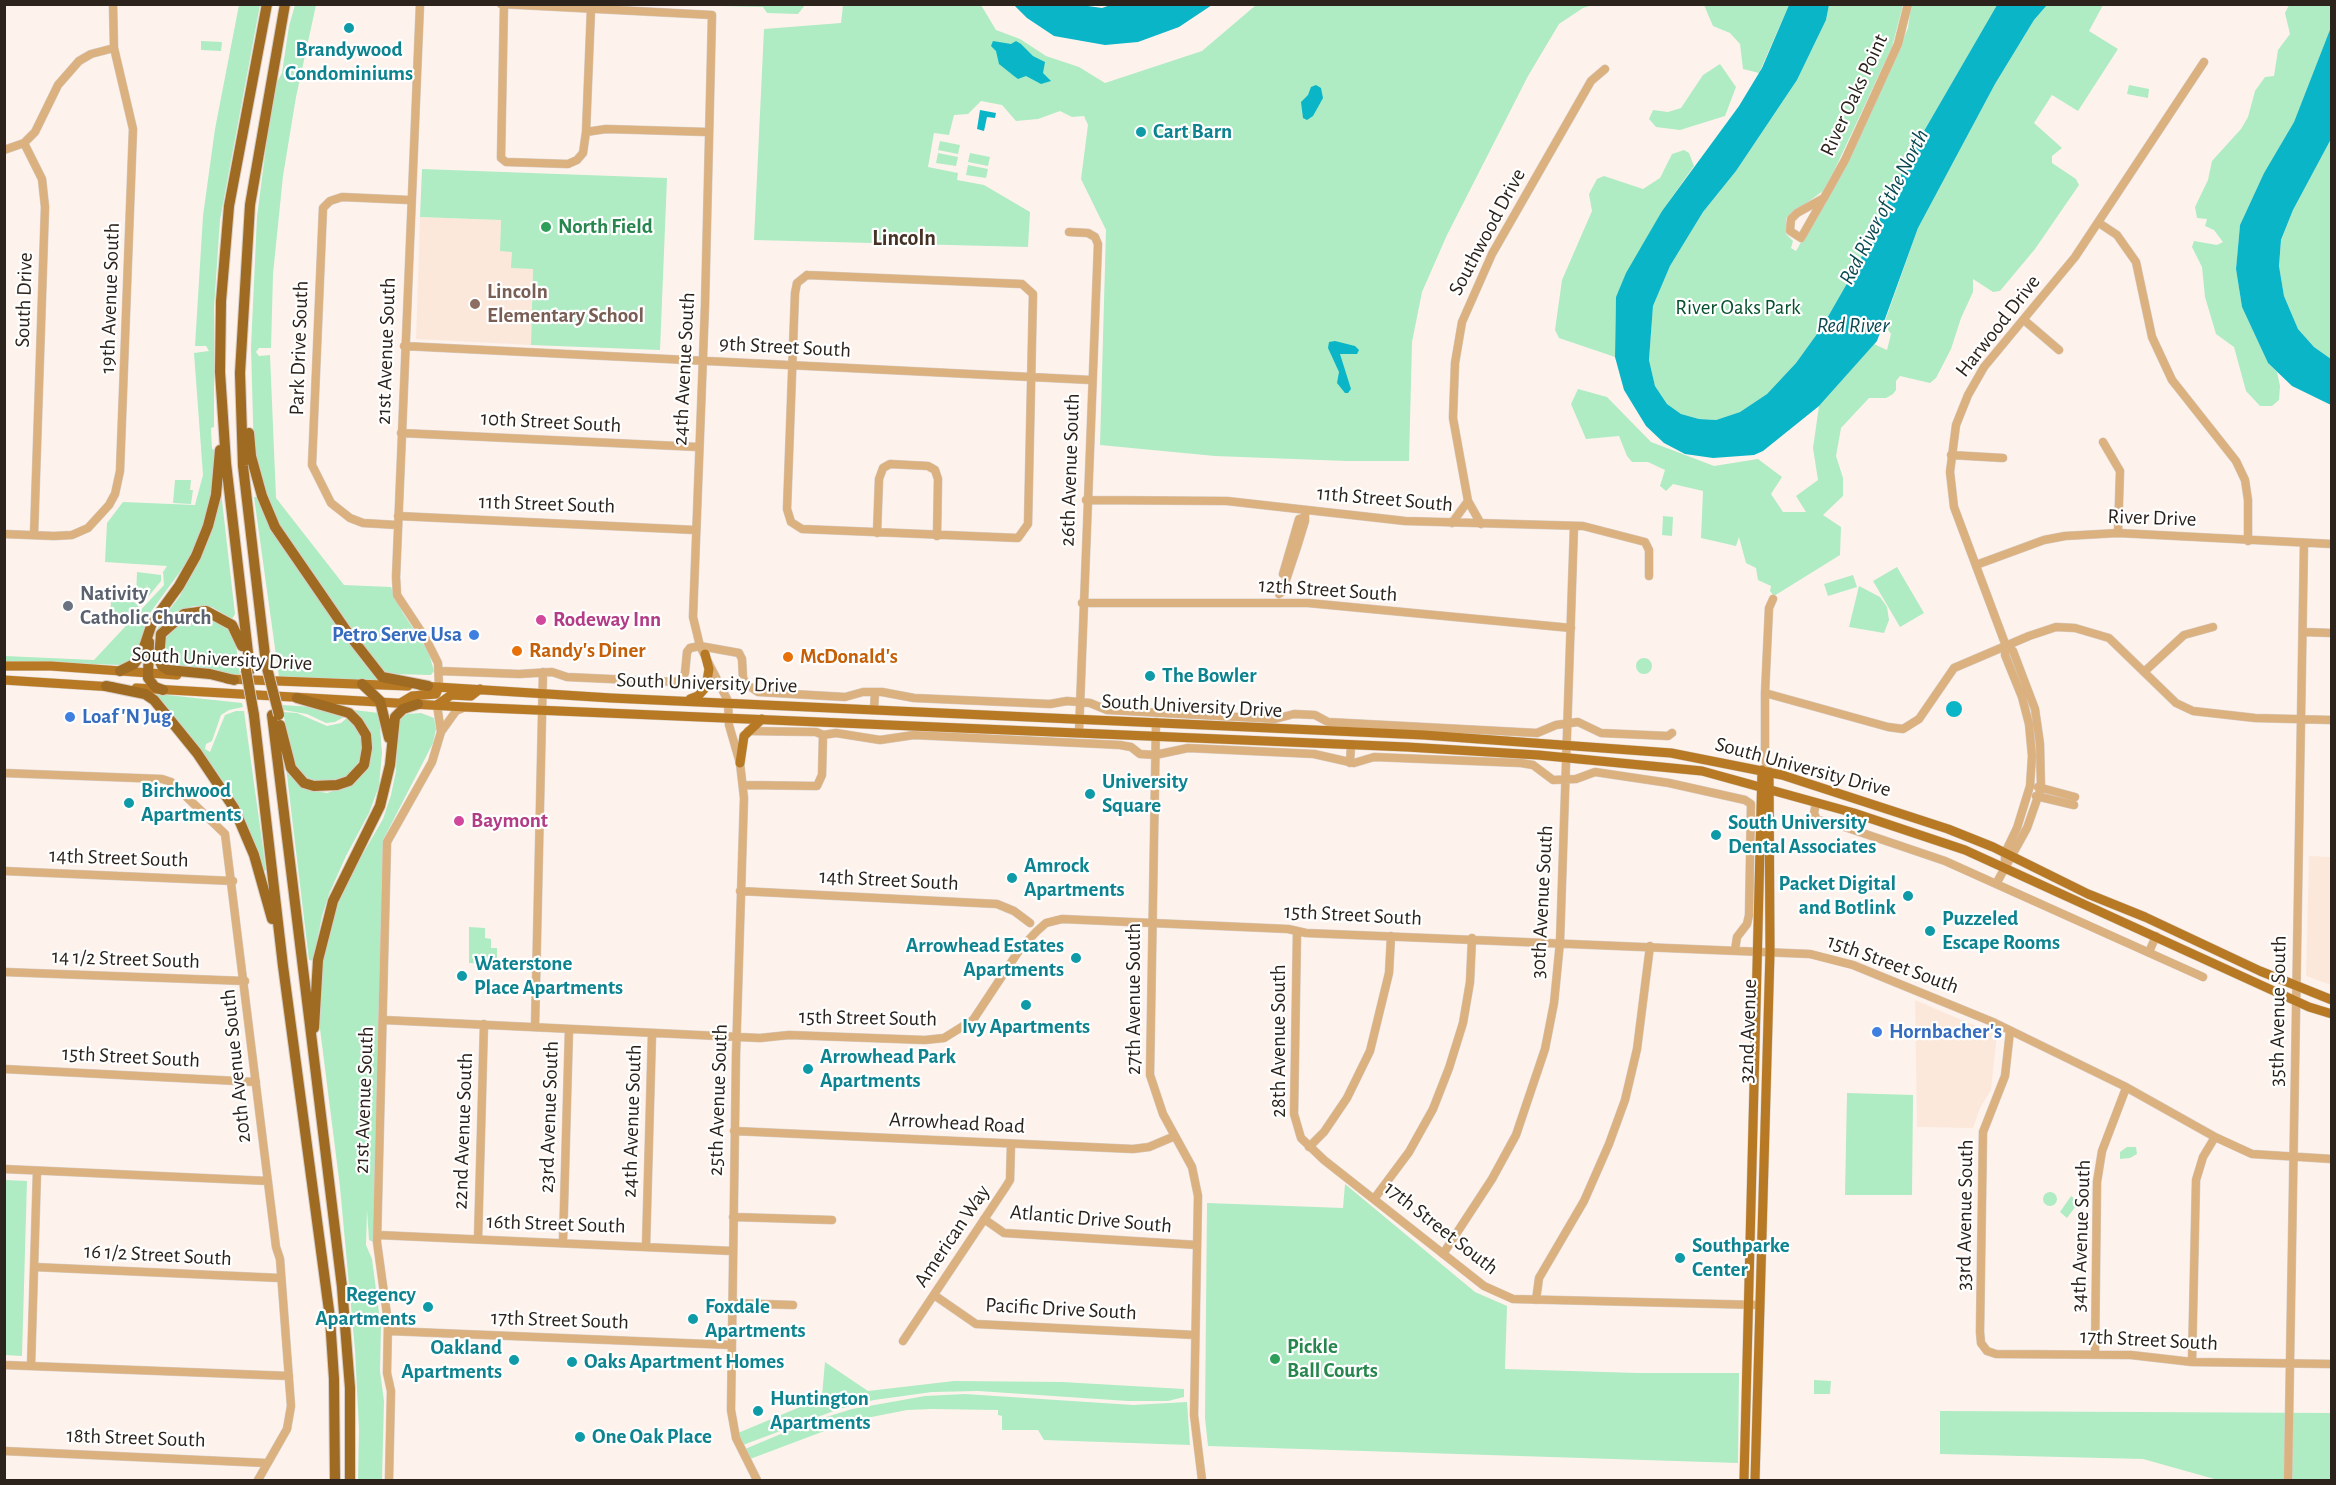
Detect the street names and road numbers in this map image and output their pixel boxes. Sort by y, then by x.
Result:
street label: River Oaks Point [1815,30,1893,160]
street label: Southwood Drive [1443,164,1531,300]
street label: 19th Avenue South [95,222,125,374]
street label: South Drive [10,252,38,348]
street label: Harwood Drive [1950,270,2046,382]
street label: 21st Avenue South [371,277,401,425]
street label: Park Drive South [284,280,314,416]
street label: 24th Avenue South [667,292,701,446]
street label: 9th Street South [718,331,852,363]
street label: 26th Avenue South [1055,393,1085,547]
street label: 10th Street South [480,406,622,438]
street label: 11th Street South [1316,480,1454,518]
street label: 11th Street South [478,489,616,519]
street label: River Drive [2107,504,2197,532]
street label: 12th Street South [1258,573,1398,607]
street label: South University Drive [131,642,313,676]
street label: South University Drive [616,667,798,699]
street label: South University Drive [1101,689,1283,723]
street label: South University Drive [1712,731,1894,803]
street label: 30th Avenue South [1525,825,1559,979]
street label: 14th Street South [49,843,189,873]
street label: 14th Street South [819,864,959,896]
street label: 15th Street South [1283,899,1423,931]
street label: 27th Avenue South [1121,923,1147,1075]
street label: 15th Street South [1824,929,1962,999]
street label: 35th Avenue South [2264,935,2292,1087]
street label: 14 1/2 Street South [52,944,200,974]
street label: 28th Avenue South [1266,964,1292,1118]
street label: 32nd Avenue [1734,978,1762,1084]
street label: 20th Avenue South [215,988,257,1144]
street label: 15th Street South [799,1004,937,1032]
street label: 25th Avenue South [703,1023,733,1177]
street label: 21st Avenue South [349,1026,379,1174]
street label: 15th Street South [61,1041,201,1073]
street label: 23rd Avenue South [534,1041,564,1193]
street label: 24th Avenue South [617,1044,647,1198]
street label: 22nd Avenue South [448,1052,478,1210]
street label: Arrowhead Road [888,1107,1026,1139]
street label: 33rd Avenue South [1951,1139,1979,1291]
street label: 34th Avenue South [2066,1159,2096,1313]
street label: 17th Street South [1379,1176,1503,1280]
street label: American Way [909,1180,995,1292]
street label: Atlantic Drive South [1009,1199,1173,1239]
street label: 16th Street South [486,1209,626,1239]
street label: 16 1/2 Street South [84,1239,232,1271]
street label: Pacific Drive South [985,1292,1137,1326]
street label: 17th Street South [491,1305,629,1335]
street label: 17th Street South [2079,1324,2219,1356]
street label: 18th Street South [66,1423,206,1453]

